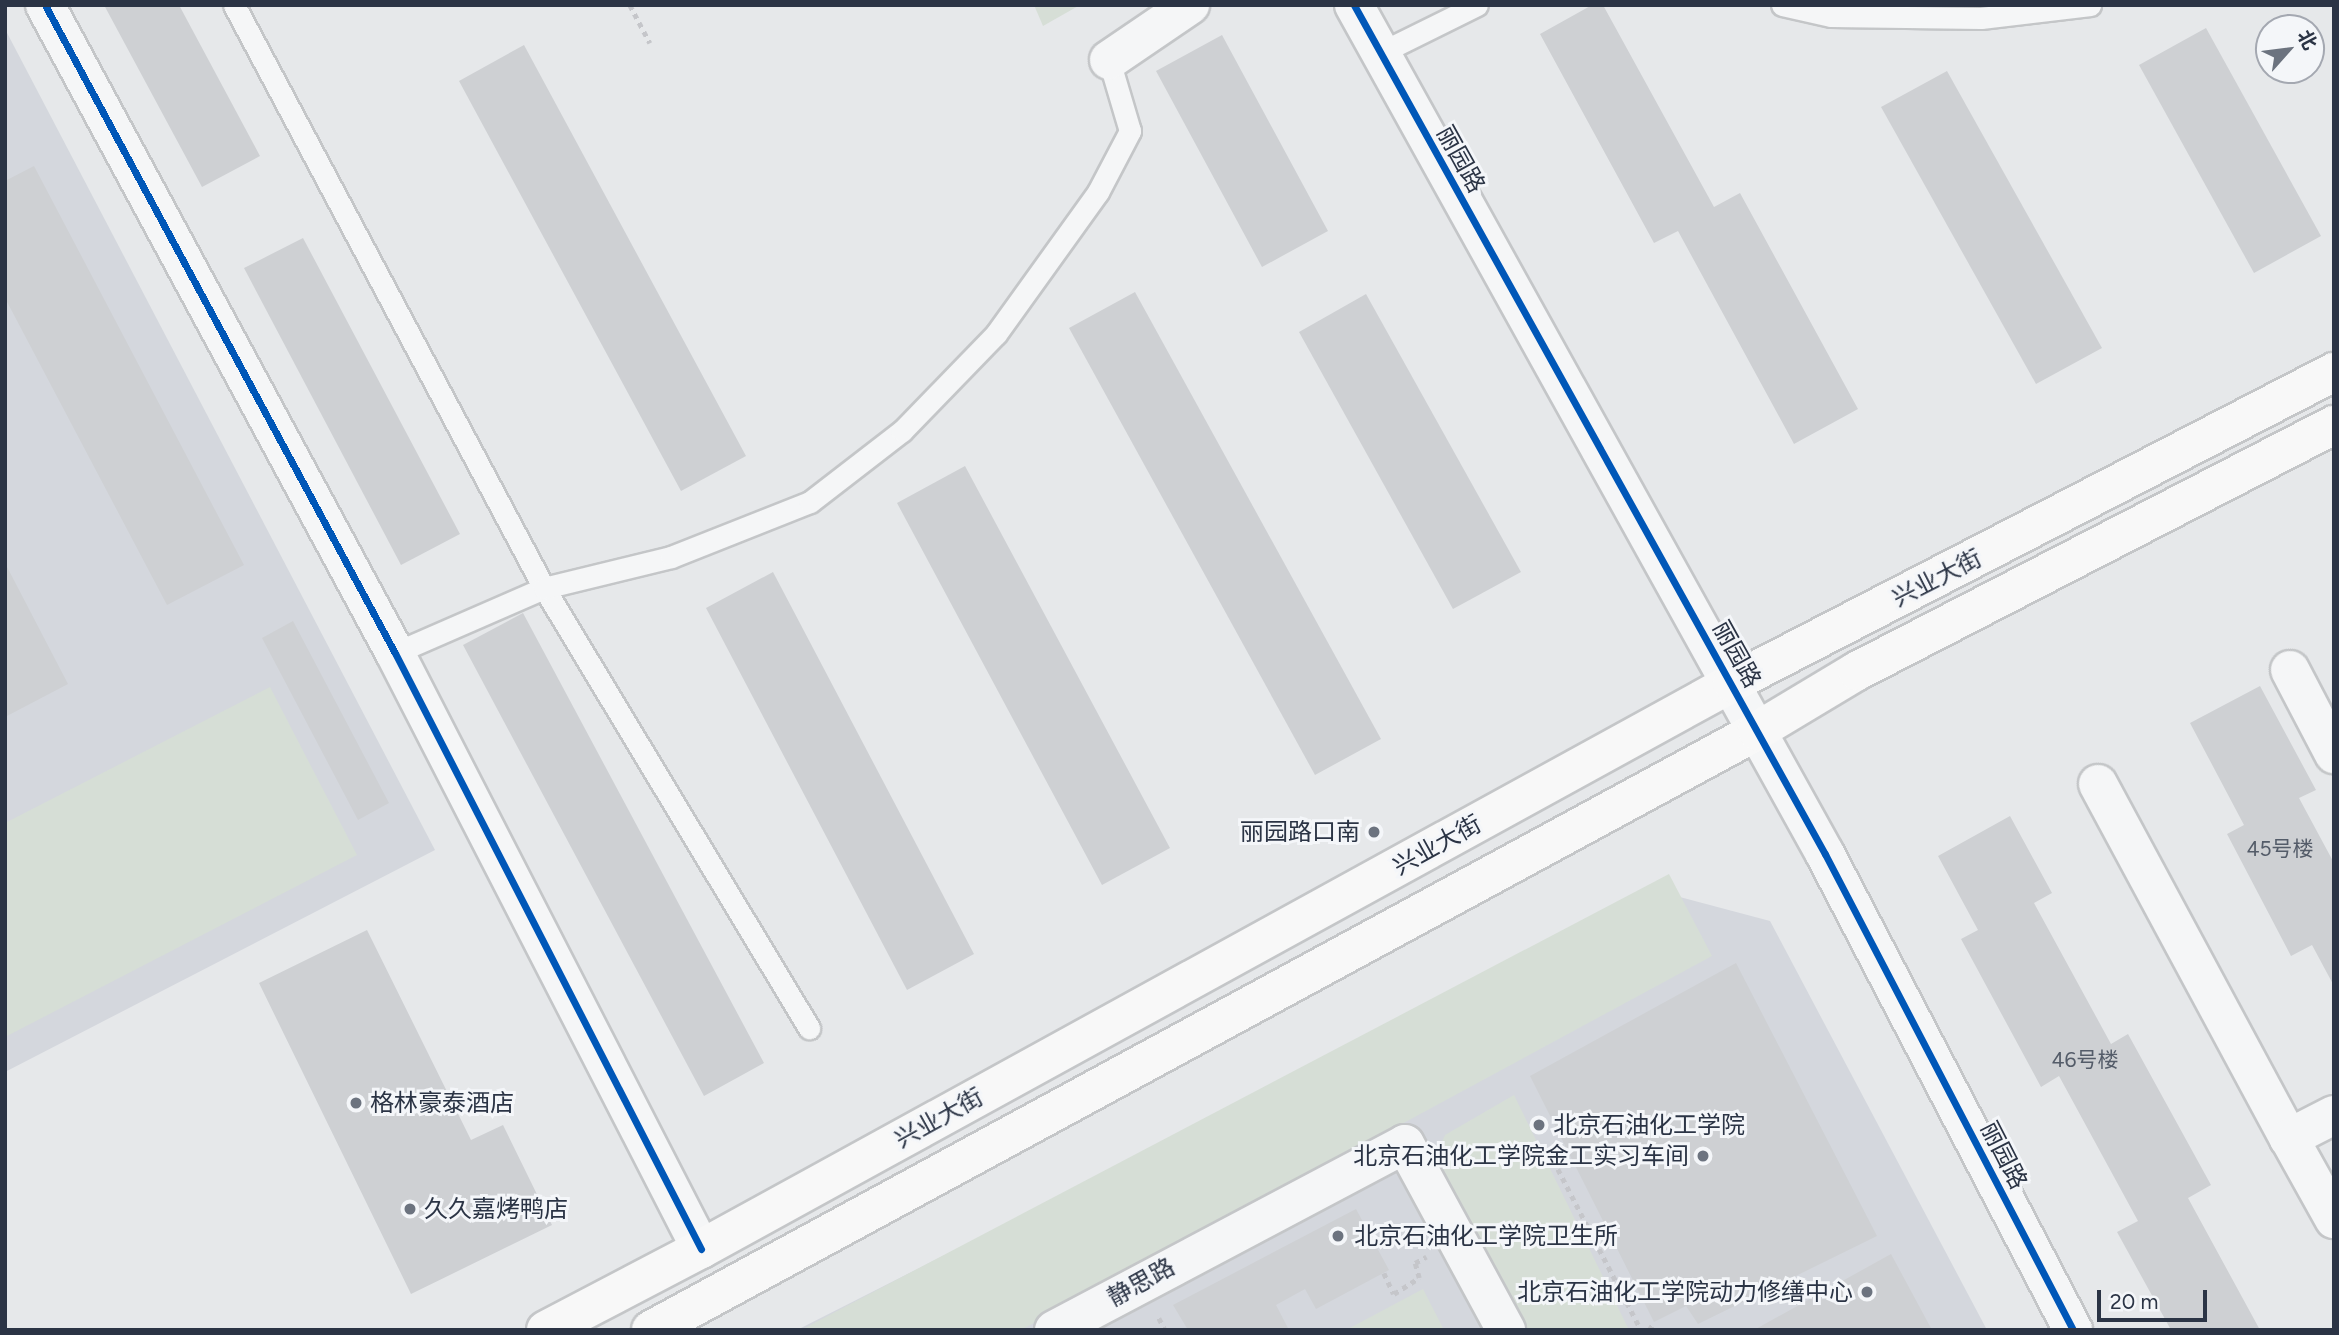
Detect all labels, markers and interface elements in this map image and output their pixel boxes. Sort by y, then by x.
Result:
north arrow [2255,14,2325,84]
text: 北 [2293,26,2322,54]
street label: 丽园路 [1431,121,1491,197]
street label: 兴业大街 [1888,543,1986,613]
street label: 丽园路 [1707,616,1767,692]
street label: 兴业大街 [1388,809,1486,881]
place label: 丽园路口南 [1240,818,1360,846]
marker: 丽园路口南 [1366,824,1382,840]
house number: 45号楼 [2246,836,2314,862]
house number: 46号楼 [2052,1047,2118,1073]
street label: 兴业大街 [890,1082,988,1154]
place label: 格林豪泰酒店 [370,1089,514,1117]
marker: 格林豪泰酒店 [348,1095,364,1111]
place label: 北京石油化工学院 [1553,1111,1745,1139]
street label: 丽园路 [1975,1116,2033,1194]
marker: 北京石油化工学院 [1531,1117,1547,1133]
place label: 北京石油化工学院金工实习车间 [1353,1142,1689,1170]
marker: 北京石油化工学院金工实习车间 [1695,1148,1711,1164]
place label: 久久嘉烤鸭店 [424,1195,568,1223]
marker: 久久嘉烤鸭店 [402,1201,418,1217]
place label: 北京石油化工学院卫生所 [1354,1222,1618,1250]
marker: 北京石油化工学院卫生所 [1328,1226,1348,1246]
street label: 静思路 [1103,1252,1179,1312]
scale bar [2101,1276,2211,1320]
place label: 北京石油化工学院动力修缮中心 [1517,1278,1853,1306]
marker: 北京石油化工学院动力修缮中心 [1859,1284,1875,1300]
text: 20 m [2110,1289,2158,1314]

